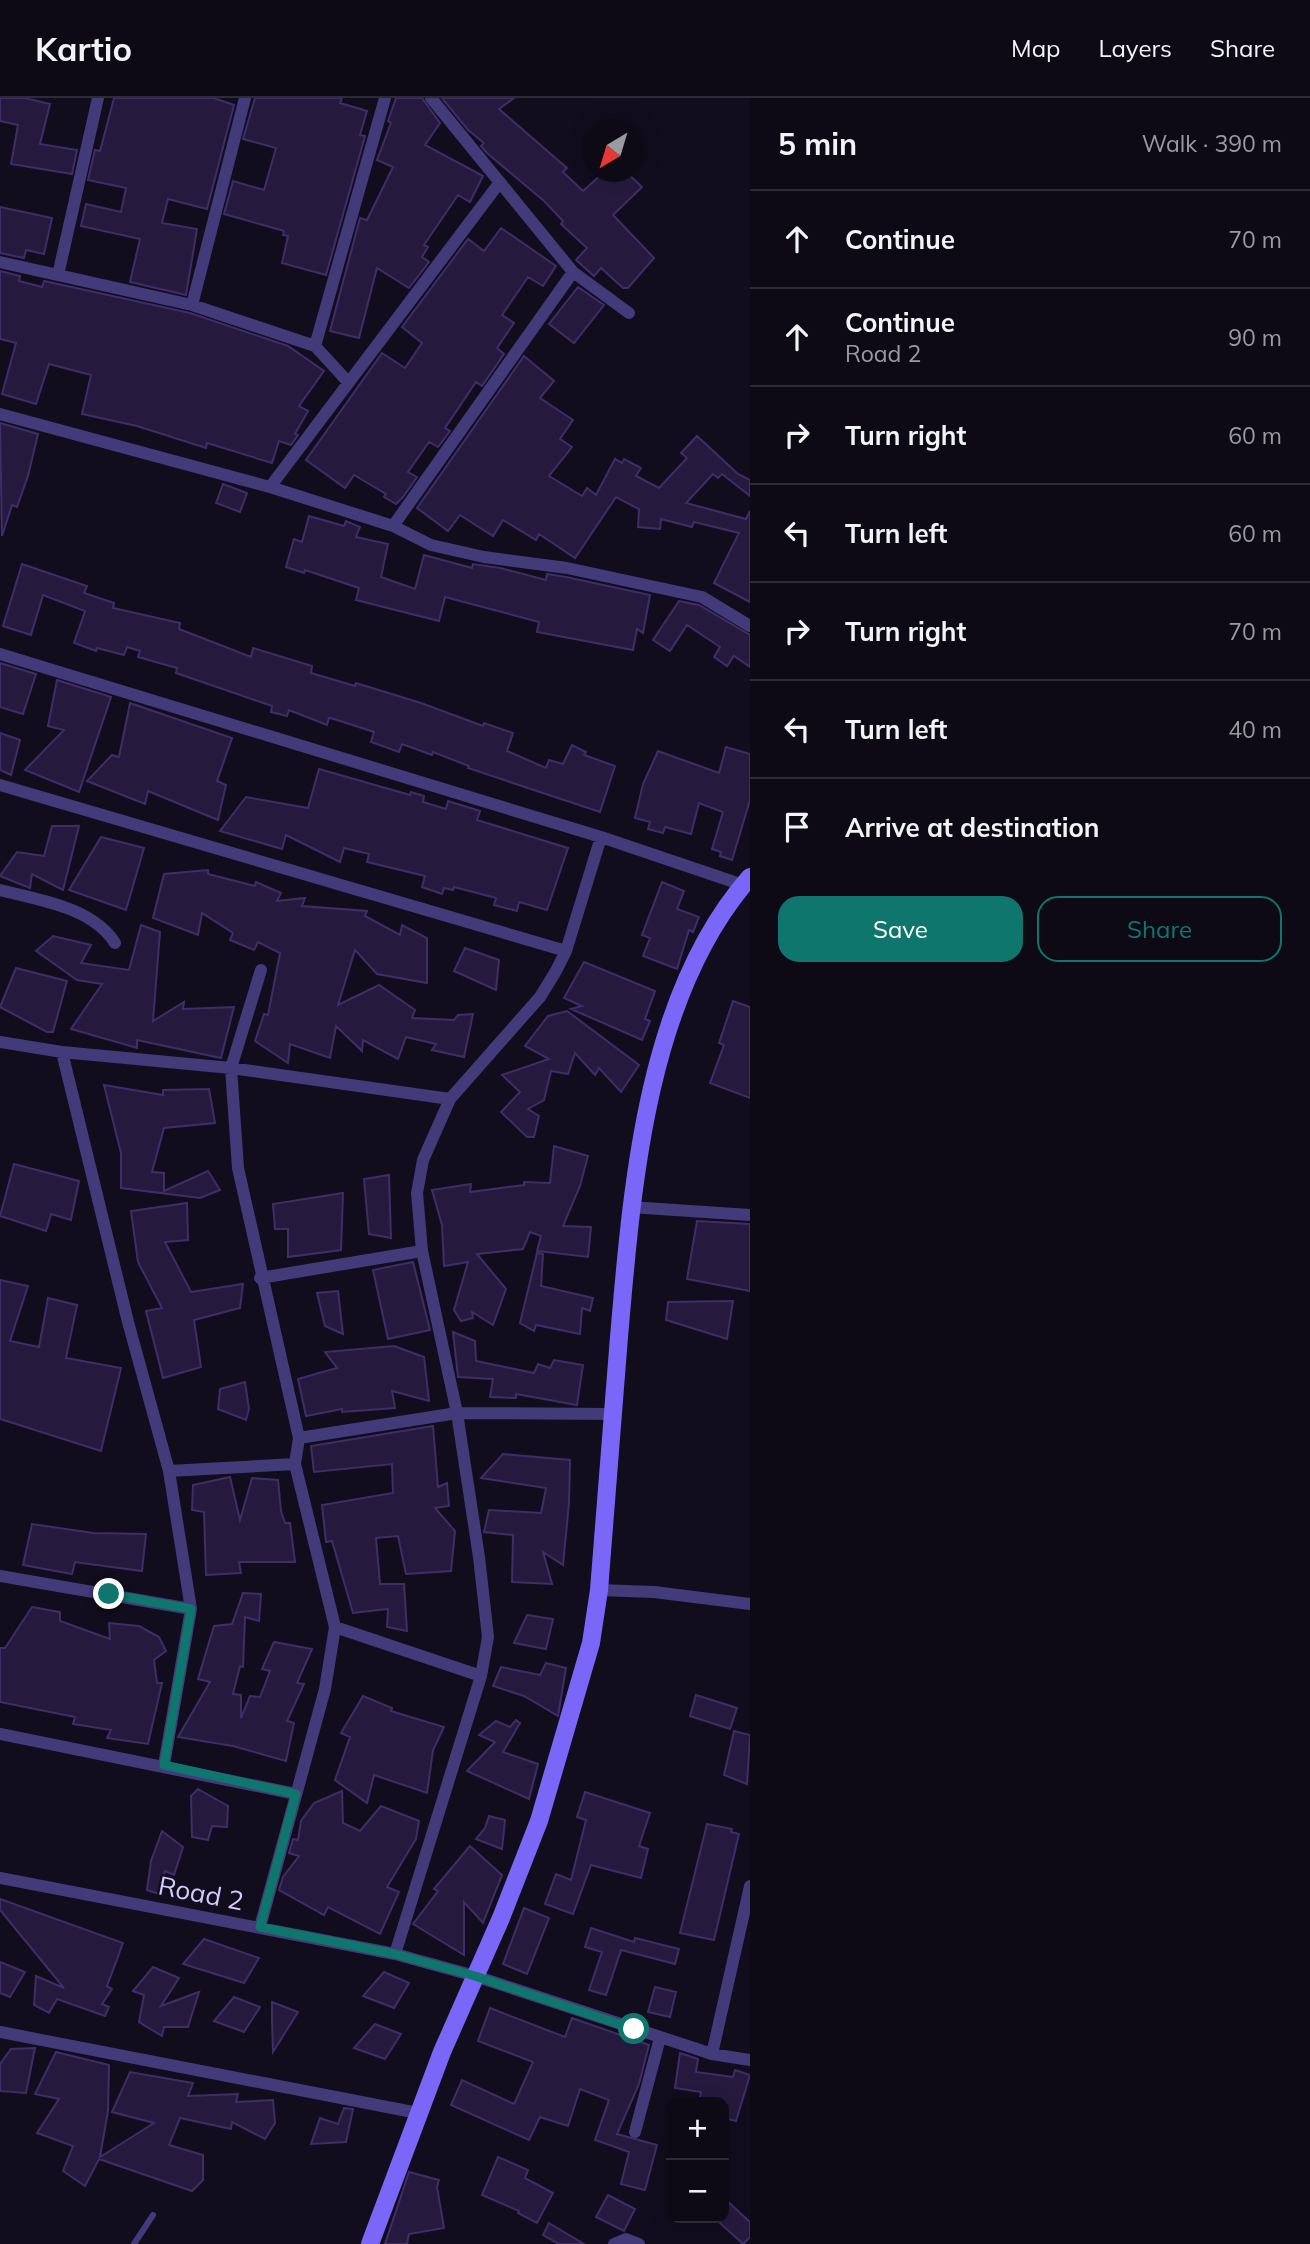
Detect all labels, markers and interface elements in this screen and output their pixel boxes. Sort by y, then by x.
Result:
text: Kartio [35,28,132,69]
text: Map [1011,33,1060,63]
text: Layers [1098,33,1172,63]
text: Share [1210,33,1275,63]
north arrow [582,119,645,182]
text: 5 min [778,125,857,163]
text: Walk · 390 m [1142,129,1282,158]
icon: ahead [778,220,816,258]
text: Continue [845,223,955,256]
text: 70 m [1228,225,1282,254]
text: Continue [845,306,955,339]
icon: ahead [778,318,816,356]
text: 90 m [1228,323,1282,352]
text: Road 2 [845,339,921,368]
icon: right [778,416,816,454]
text: Turn right [845,419,966,452]
text: 60 m [1228,421,1282,450]
icon: left [778,514,816,552]
text: Turn left [845,517,947,550]
text: 60 m [1228,519,1282,548]
icon: right [778,612,816,650]
text: Turn right [845,615,966,648]
text: 70 m [1228,617,1282,646]
icon: left [778,710,816,748]
text: Turn left [845,713,947,746]
text: 40 m [1228,715,1282,744]
icon: arrive [778,808,816,846]
text: Arrive at destination [845,811,1100,844]
button: Save [778,896,1023,962]
button: Share [1037,896,1282,962]
route end [93,1578,124,1609]
street label: Road 2 [156,1869,246,1917]
route start [618,2013,649,2044]
map controls [666,2097,729,2223]
button: + [666,2097,729,2160]
button: − [666,2160,729,2223]

